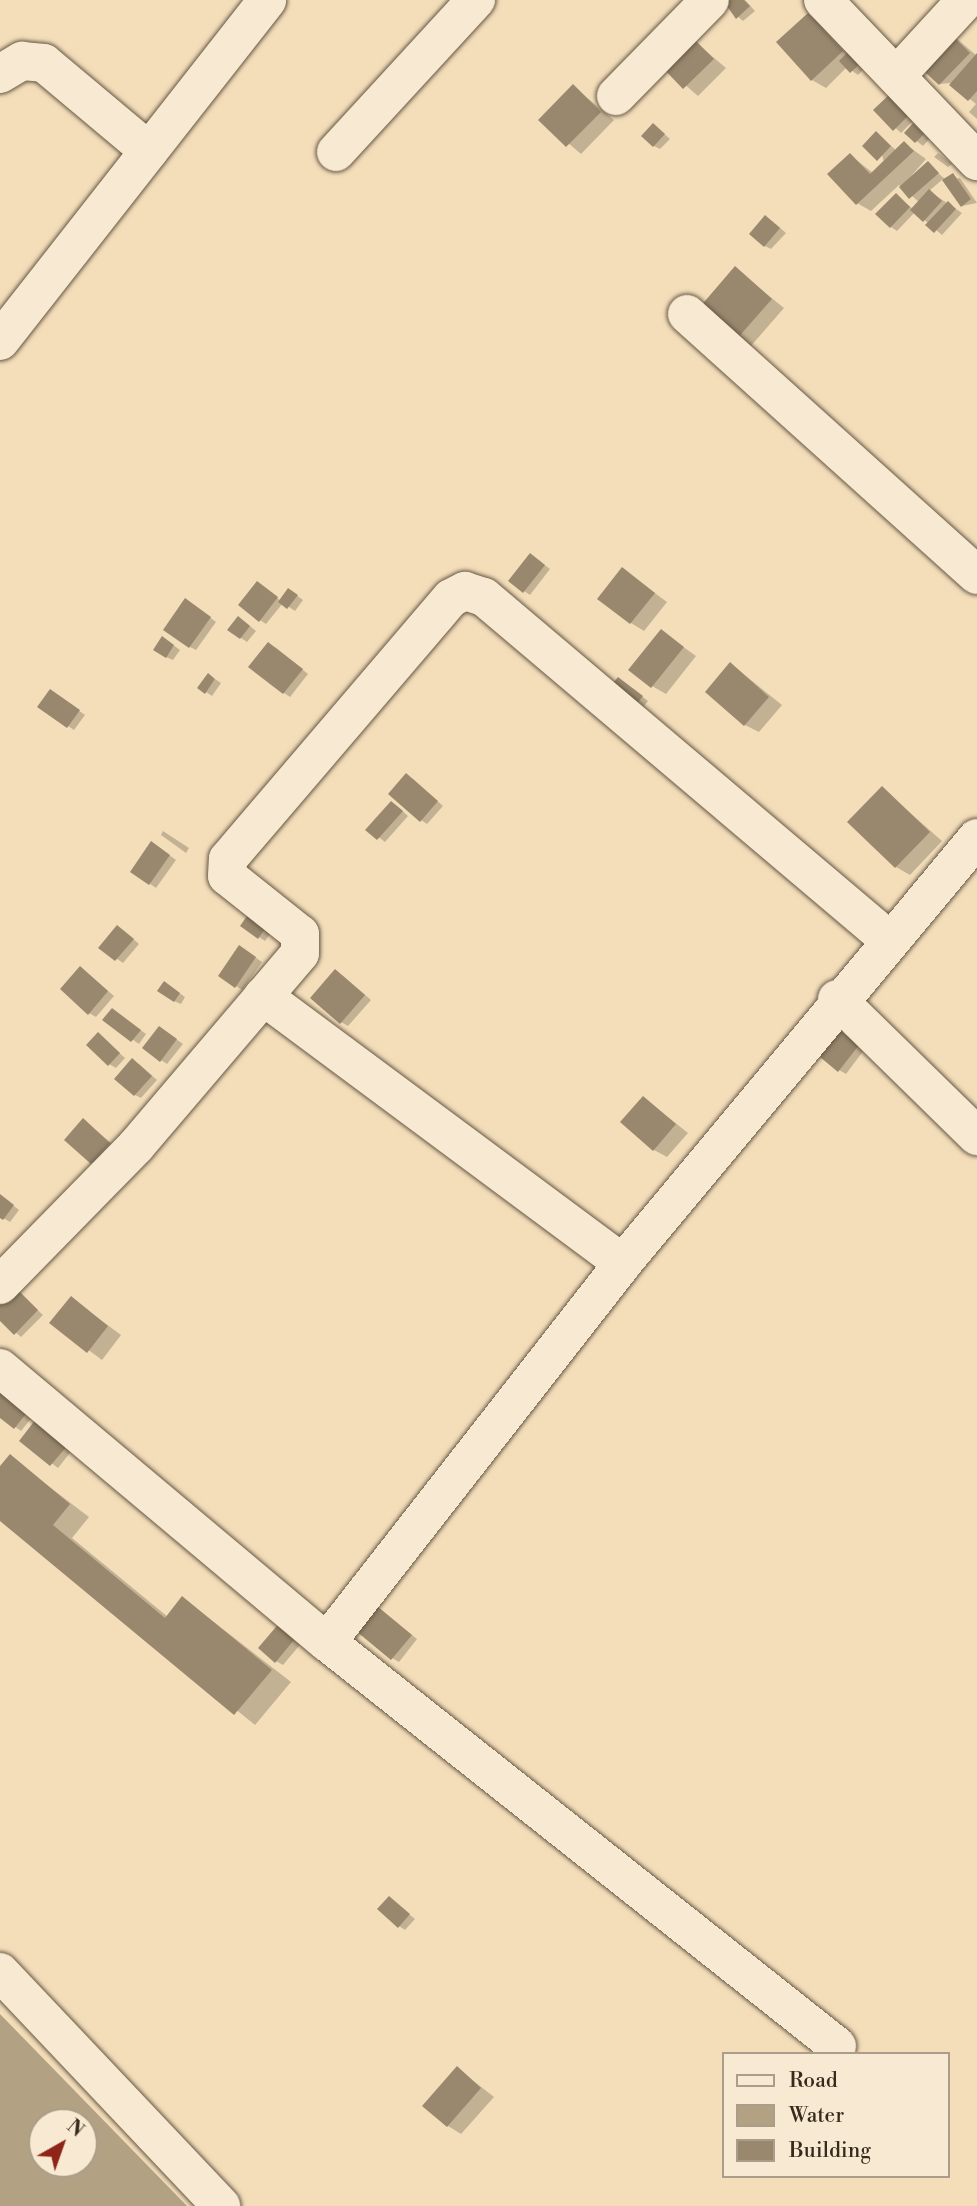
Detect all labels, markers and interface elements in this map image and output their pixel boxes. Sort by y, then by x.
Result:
legend [722,2052,949,2178]
text: Road [789,2068,838,2094]
text: Water [789,2103,844,2129]
north arrow [28,2108,98,2178]
text: N [62,2114,89,2142]
text: Building [789,2138,871,2164]

